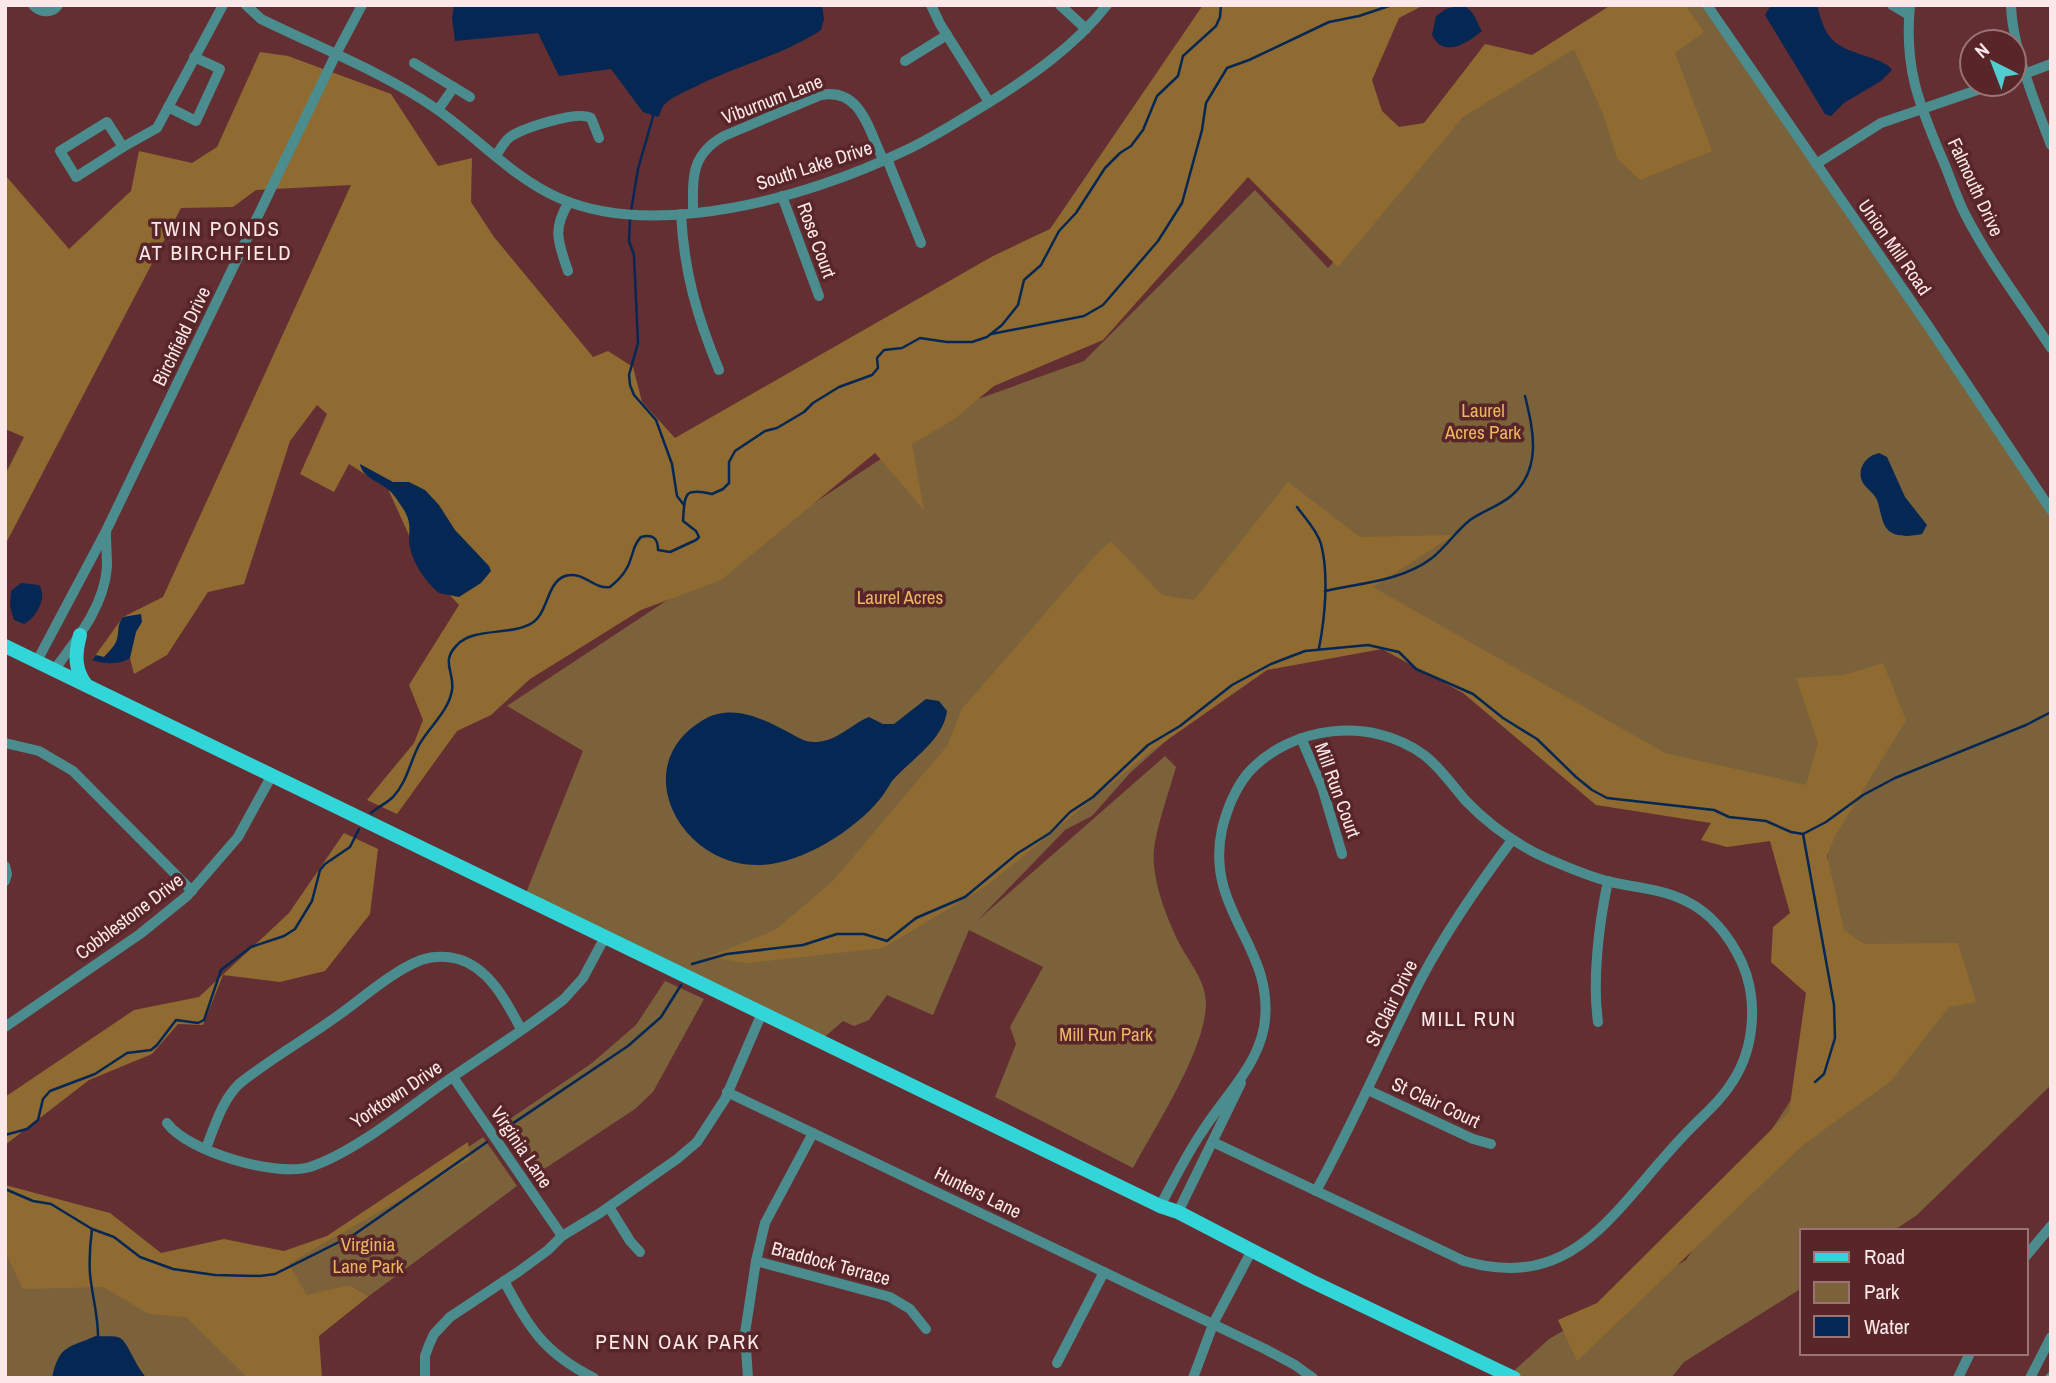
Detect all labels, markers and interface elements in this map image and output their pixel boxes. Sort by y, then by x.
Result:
north arrow [1958,28,2028,98]
text: N [1969,37,1995,64]
street label: Viburnum Lane [718,68,826,130]
street label: South Lake Drive [753,134,875,196]
street label: Falmouth Drive [1942,134,2010,240]
street label: Union Mill Road [1852,194,1938,300]
street label: Rose Court [791,199,843,282]
district label: TWIN PONDS AT BIRCHFIELD [138,214,293,267]
street label: Birchfield Drive [146,282,216,390]
park label: Laurel Acres Park [1444,397,1521,445]
park label: Laurel Acres [857,584,944,610]
street label: Mill Run Court [1309,739,1367,842]
street label: Cobblestone Drive [70,867,188,965]
street label: St Clair Drive [1359,955,1423,1051]
district label: MILL RUN [1421,1004,1517,1033]
park label: Mill Run Park [1059,1021,1153,1047]
street label: Yorktown Drive [345,1054,447,1134]
street label: St Clair Court [1388,1070,1485,1134]
street label: Virginia Lane [485,1101,559,1193]
street label: Hunters Lane [930,1160,1026,1224]
legend [1800,1229,2028,1355]
park label: Virginia Lane Park [332,1231,404,1279]
street label: Braddock Terrace [769,1235,893,1291]
text: Road [1864,1242,1905,1271]
text: Park [1864,1277,1900,1306]
text: Water [1864,1312,1910,1341]
district label: PENN OAK PARK [595,1327,761,1356]

